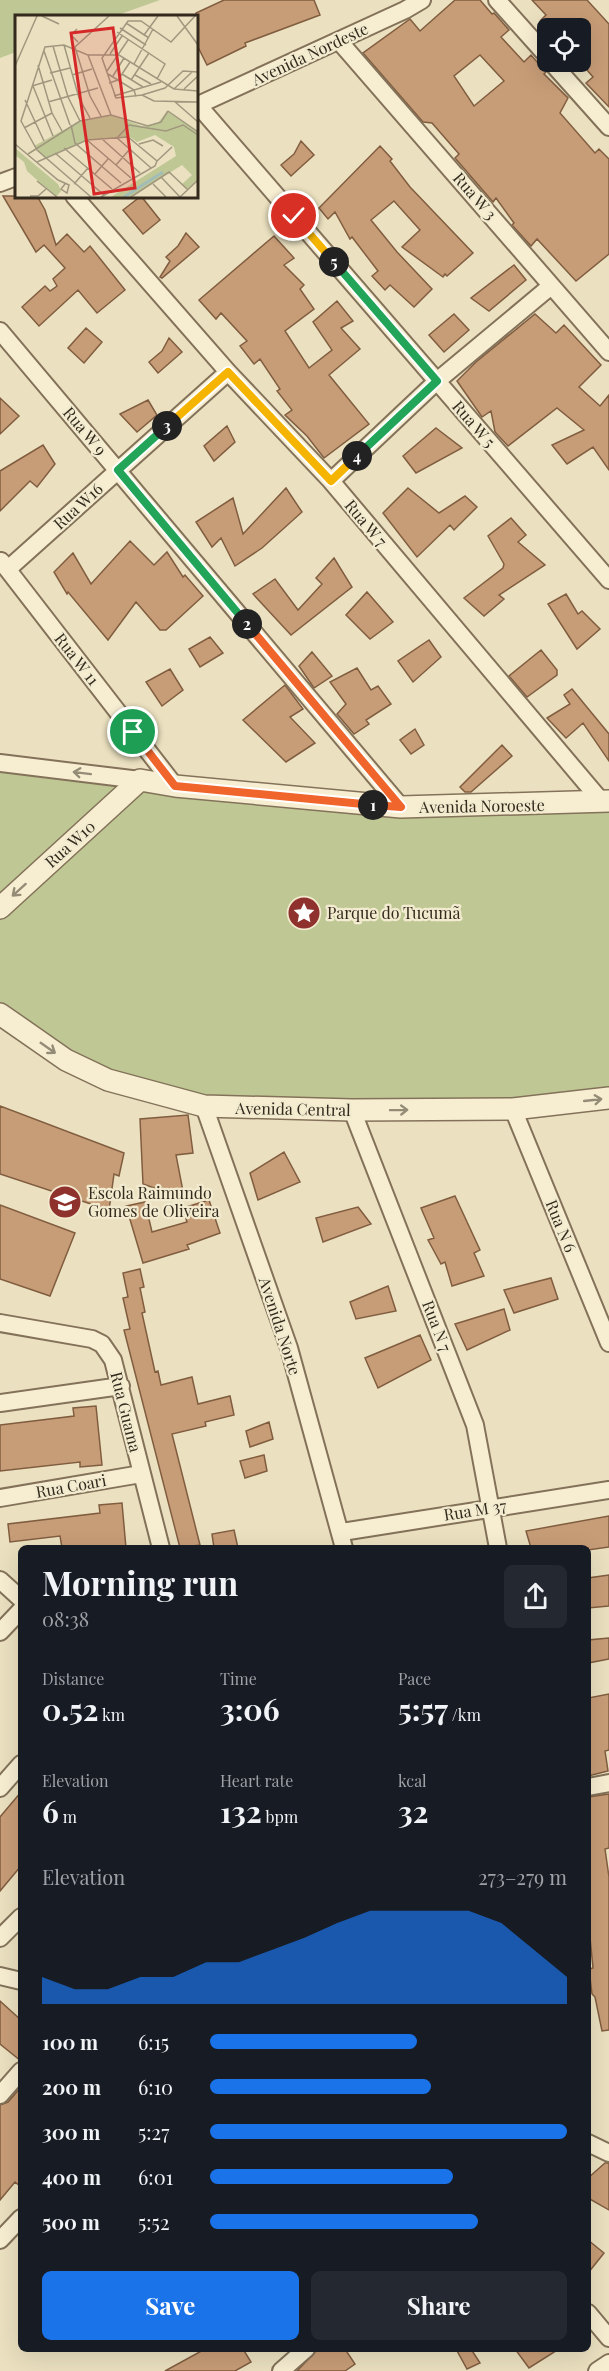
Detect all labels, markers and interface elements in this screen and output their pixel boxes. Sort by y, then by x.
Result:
inset map [15,15,198,198]
street label: Avenida Nordeste [247,17,371,90]
map controls [537,18,591,72]
button: locate [537,18,591,72]
street label: Rua W 3 [449,168,502,224]
pin [268,190,319,241]
icon: check [277,199,310,232]
pin: 5 [319,247,349,277]
text: 5 [330,251,338,272]
street label: Rua W 5 [448,396,501,451]
street label: Rua W 9 [59,402,112,459]
pin: 3 [152,411,182,441]
text: 3 [163,415,171,436]
pin: 4 [342,441,372,471]
text: 4 [353,445,361,466]
street label: Rua W16 [49,478,107,533]
street label: Rua W 7 [341,495,393,551]
pin: 2 [232,609,262,639]
text: 2 [243,613,251,634]
street label: Rua W 11 [50,628,104,689]
pin [107,706,158,757]
icon: arrive [116,715,149,748]
one-way arrow [73,767,93,778]
pin: 1 [358,790,388,820]
text: 1 [370,794,376,815]
street label: Avenida Noroeste [418,794,545,817]
street label: Rua W10 [40,815,99,872]
one-way arrow [12,883,27,897]
place icon: Parque do Tucumã [286,895,322,931]
place label: Parque do Tucumã [327,902,460,923]
one-way arrow [39,1041,55,1054]
one-way arrow [583,1094,603,1105]
street label: Avenida Central [234,1097,351,1120]
one-way arrow [388,1104,408,1116]
place label: Escola Raimundo Gomes de Oliveira [88,1182,219,1221]
school or university icon: Escola Raimundo Gomes de Oliveira [47,1184,83,1220]
street label: Rua N 6 [541,1196,581,1255]
street label: Avenida Norte [254,1273,306,1378]
street label: Rua N 7 [418,1297,457,1355]
street label: Rua Guama [106,1369,147,1454]
street label: Rua Coari [34,1469,108,1502]
street label: Rua M 37 [442,1494,508,1525]
text: Morning run [42,1560,238,1604]
button: share [504,1565,567,1628]
text: 08:38 [42,1605,89,1632]
text: Distance [42,1668,104,1689]
text: Time [220,1668,257,1689]
text: Pace [398,1668,431,1689]
text: 0.52 [42,1689,99,1729]
text: 3:06 [220,1689,280,1729]
text: 5:57 [398,1689,448,1729]
text: km [99,1704,125,1725]
text: /km [448,1704,481,1725]
text: Elevation [42,1770,109,1791]
text: Heart rate [220,1770,293,1791]
text: kcal [398,1770,427,1791]
text: 6 [42,1791,59,1831]
text: 132 [220,1791,262,1831]
text: 32 [398,1791,428,1831]
text: m [59,1806,77,1827]
text: bpm [262,1806,298,1827]
text: Elevation [42,1863,125,1890]
text: 273–279 m [478,1863,567,1890]
text: 100 m [42,2028,98,2055]
text: 6:15 [138,2028,169,2055]
text: 200 m [42,2073,101,2100]
text: 6:10 [138,2073,173,2100]
text: 300 m [42,2118,100,2145]
text: 5:27 [138,2118,169,2145]
text: 400 m [42,2163,101,2190]
text: 6:01 [138,2163,173,2190]
text: 500 m [42,2208,100,2235]
text: 5:52 [138,2208,170,2235]
button: Save [42,2271,299,2340]
button: Share [311,2271,567,2340]

